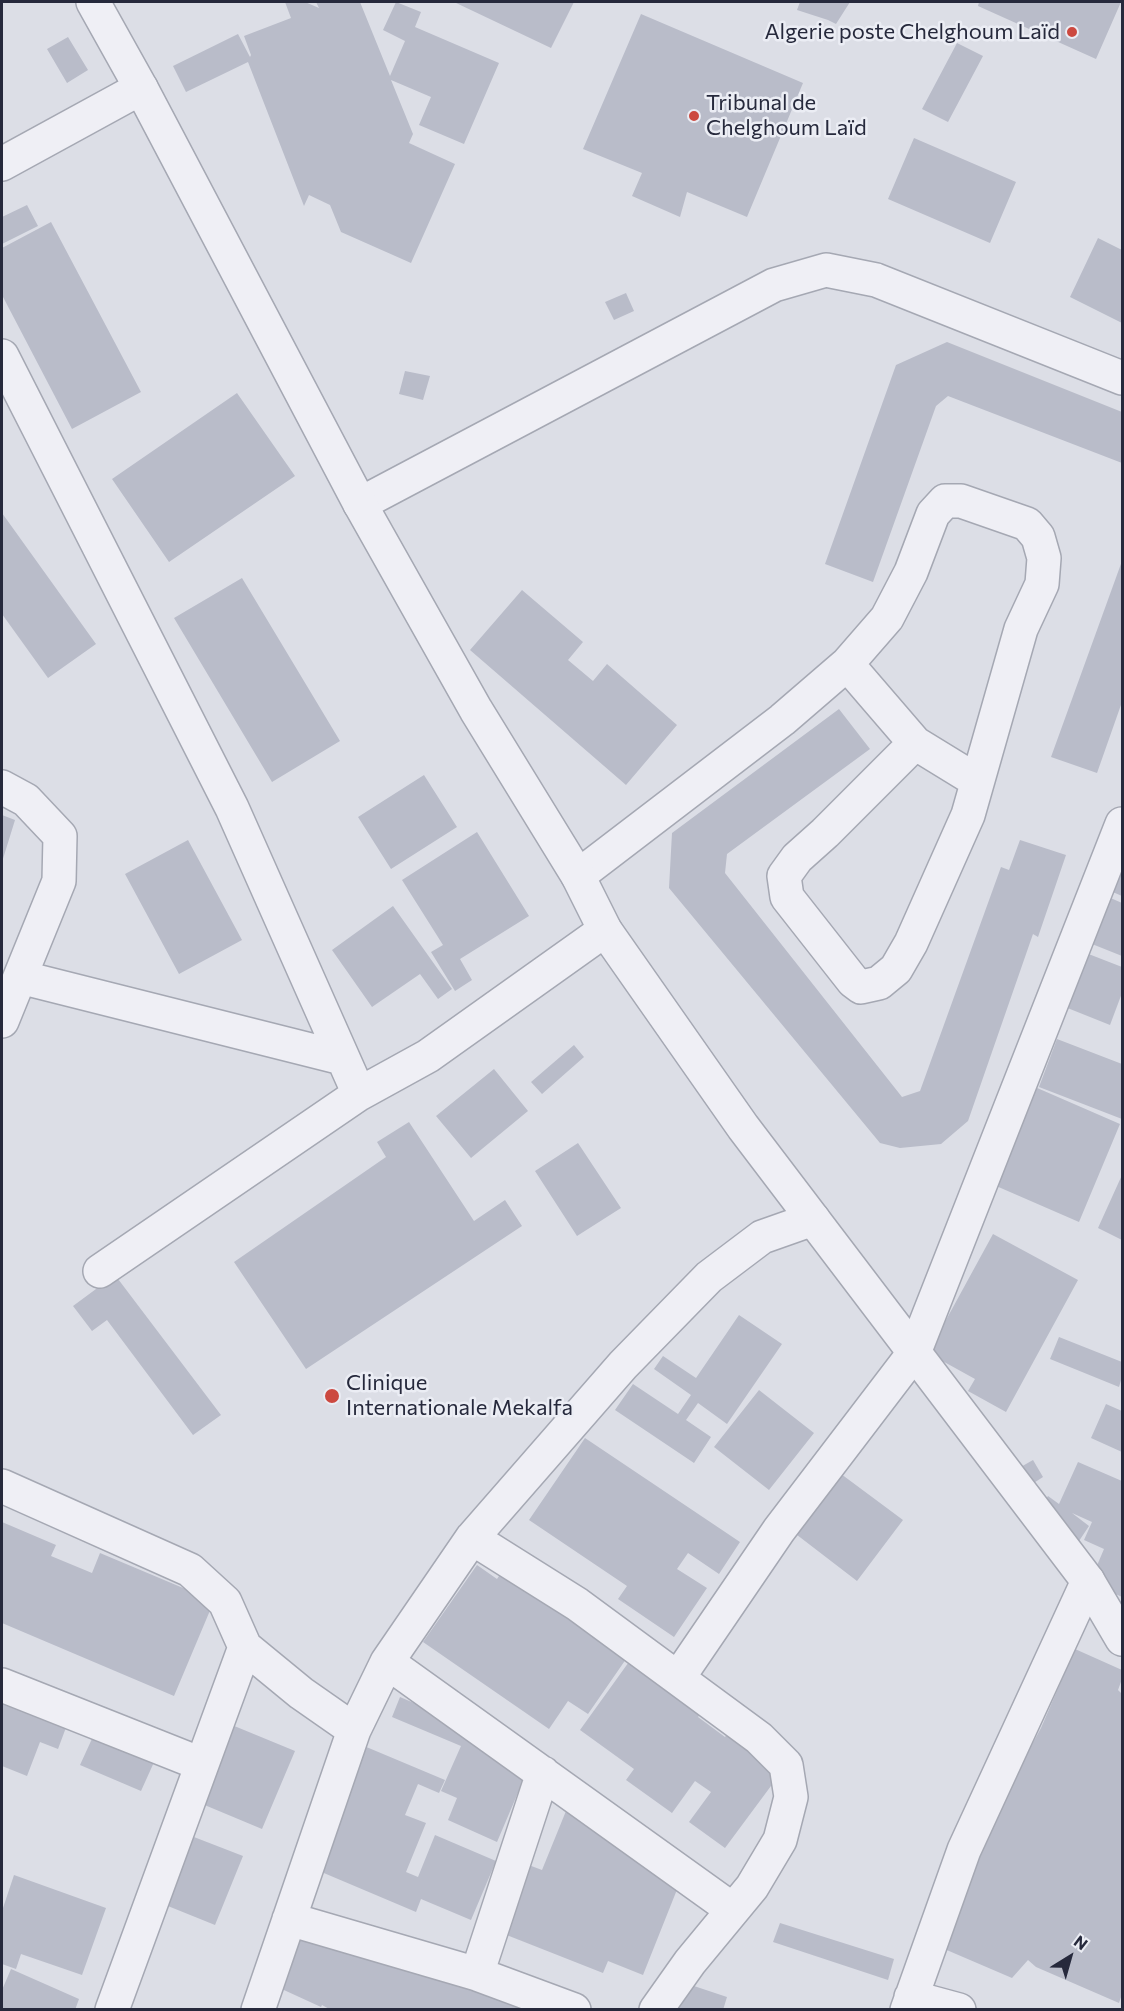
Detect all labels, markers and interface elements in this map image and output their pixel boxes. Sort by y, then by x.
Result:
place label: Algerie poste Chelghoum Laïd [764,19,1060,45]
marker: Algerie poste Chelghoum Laïd [1065,25,1079,39]
place label: Tribunal de Chelghoum Laïd [706,90,867,142]
marker: Tribunal de Chelghoum Laïd [687,109,701,123]
place label: Clinique Internationale Mekalfa [346,1370,573,1422]
marker: Clinique Internationale Mekalfa [323,1387,341,1405]
north arrow [1040,1927,1100,1987]
text: N [1071,1931,1092,1953]

